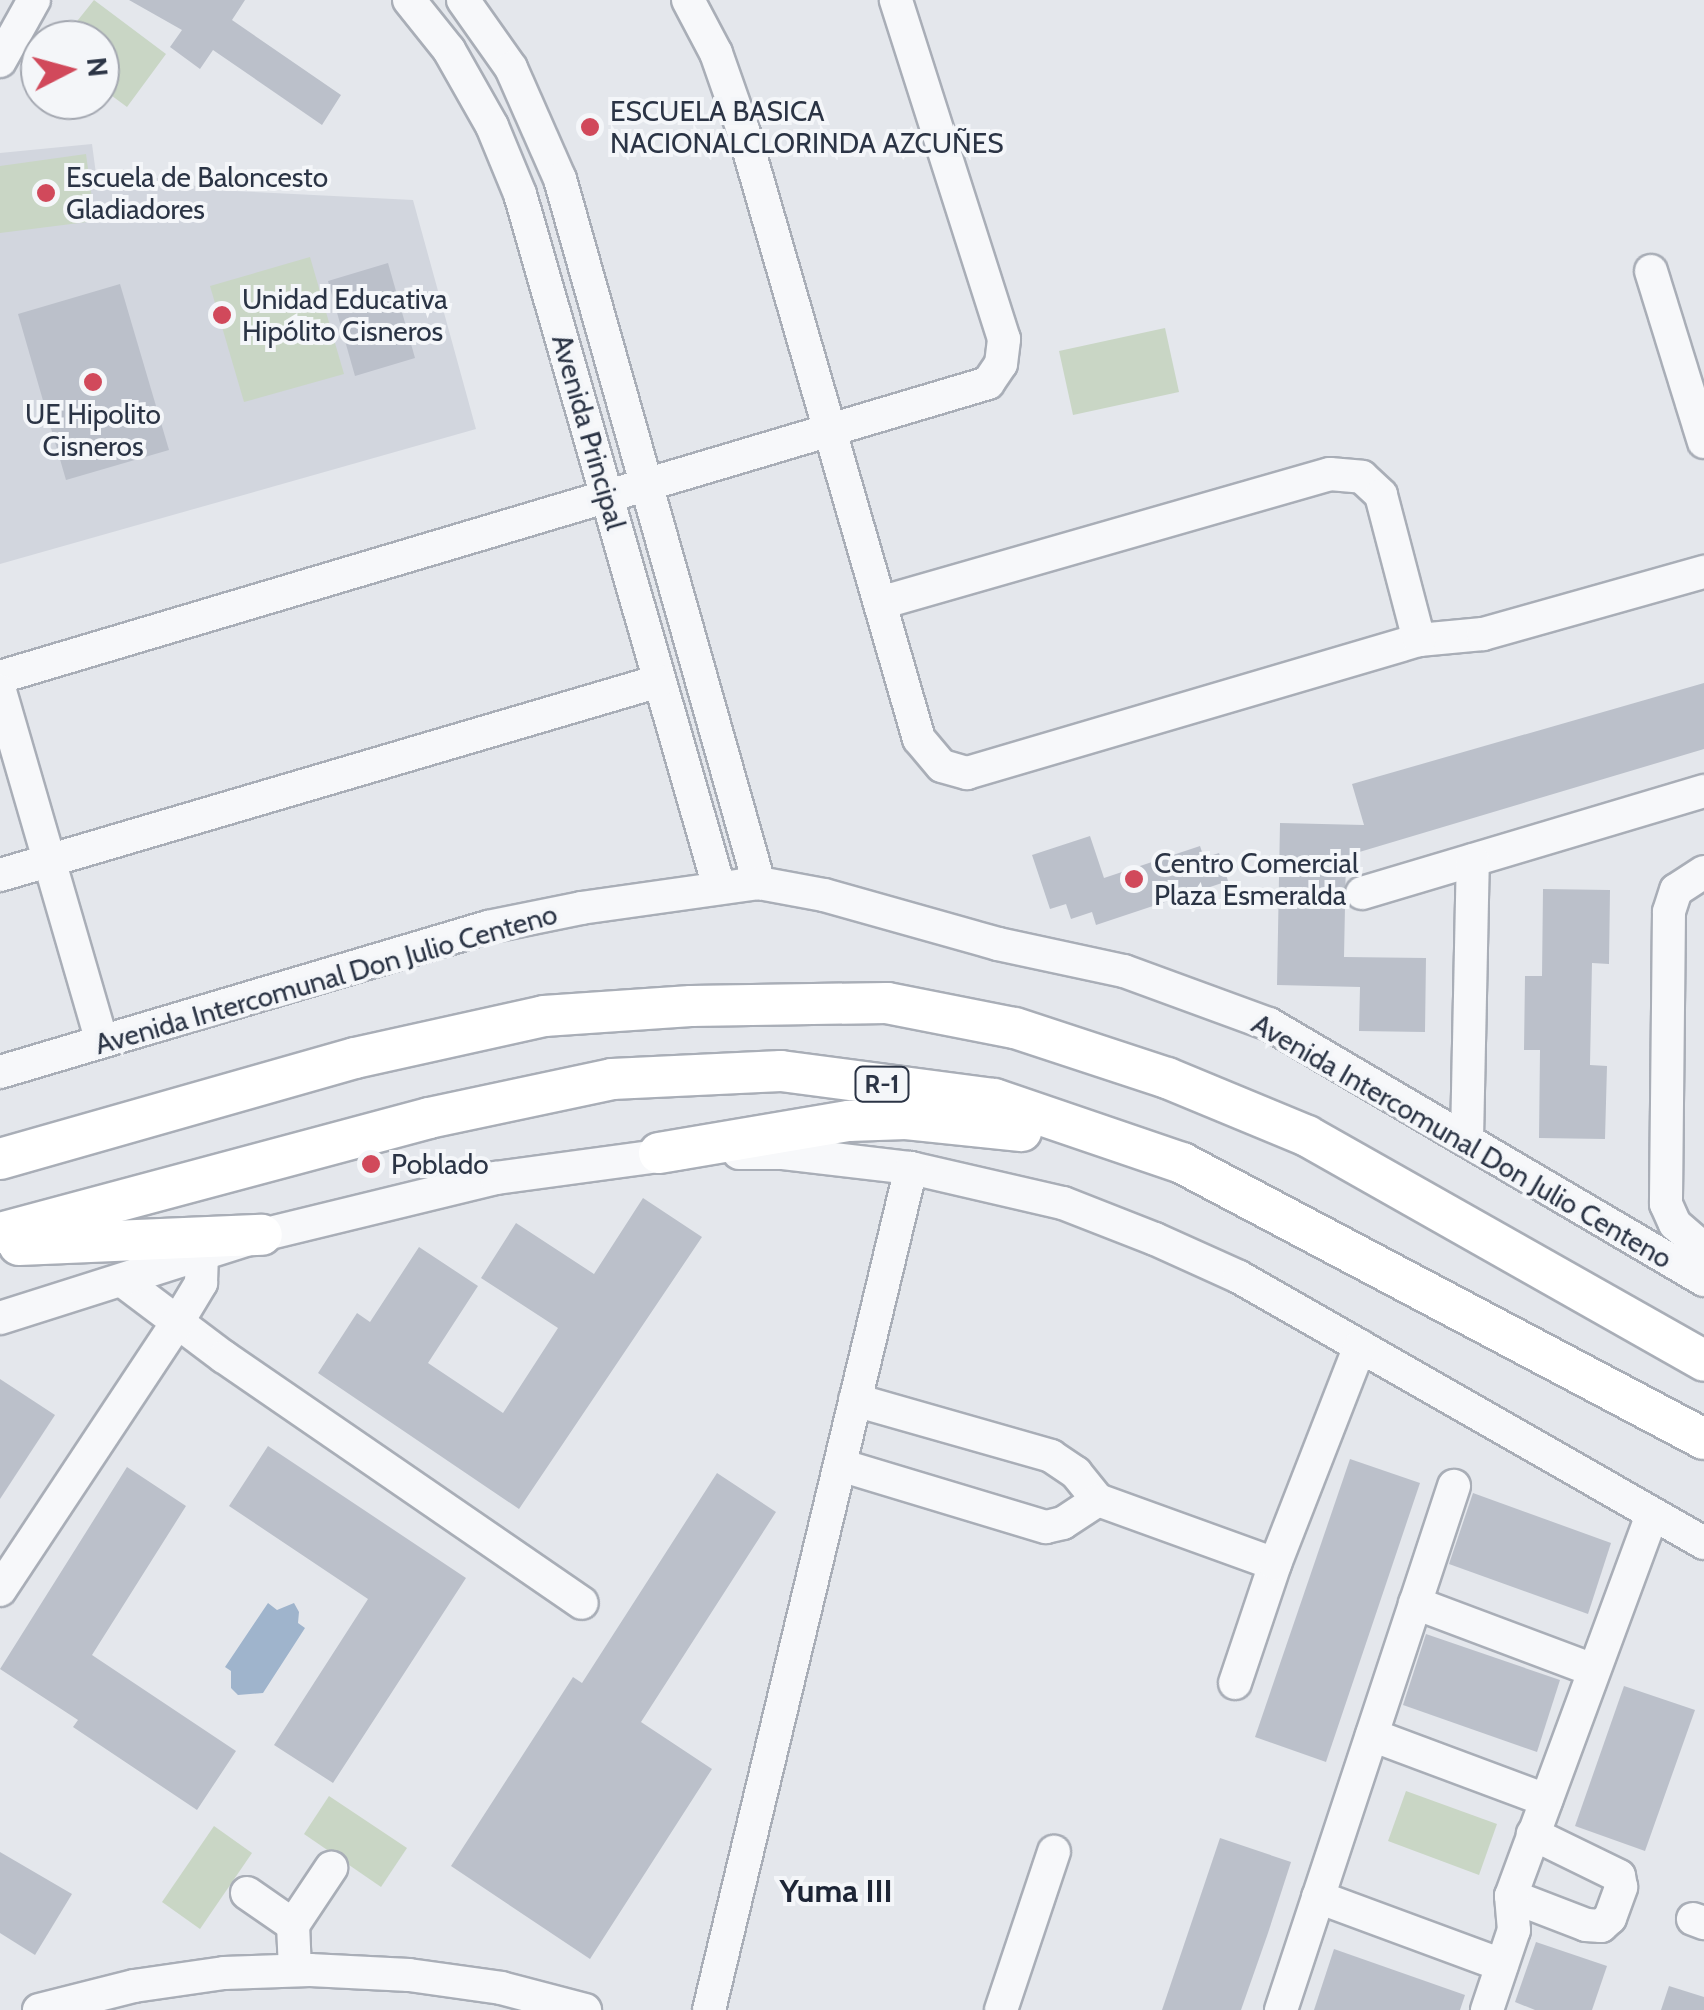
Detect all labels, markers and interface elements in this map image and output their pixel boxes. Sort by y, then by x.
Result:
north arrow [20,20,120,120]
text: N [80,55,116,79]
place label: ESCUELA BASICA NACIONALCLORINDA AZCUÑES [610,94,1004,160]
marker: ESCUELA BASICA NACIONALCLORINDA AZCUÑES [579,116,601,138]
place label: Escuela de Baloncesto Gladiadores [66,160,328,226]
marker: Escuela de Baloncesto Gladiadores [35,182,57,204]
place label: Unidad Educativa Hipólito Cisneros [242,282,448,348]
marker: Unidad Educativa Hipólito Cisneros [211,304,233,326]
street label: Avenida Principal [545,331,633,533]
marker: UE Hipolito Cisneros [82,371,104,393]
place label: UE Hipolito Cisneros [25,397,161,463]
place label: Centro Comercial Plaza Esmeralda [1154,846,1359,912]
marker: Centro Comercial Plaza Esmeralda [1123,868,1145,890]
street label: Avenida Intercomunal Don Julio Centeno [91,897,561,1061]
street label: Avenida Intercomunal Don Julio Centeno [1246,1007,1678,1275]
road number: R-1 [854,1064,910,1104]
place label: Poblado [391,1147,489,1181]
marker: Poblado [360,1153,382,1175]
district label: Yuma III [779,1872,893,1910]

